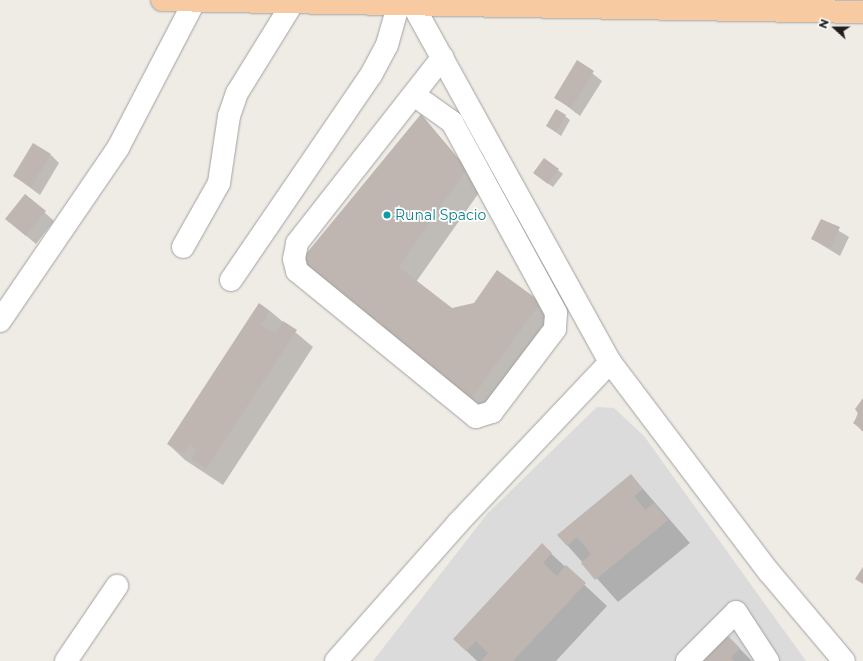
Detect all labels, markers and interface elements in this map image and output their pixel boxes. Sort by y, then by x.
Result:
north arrow [815,8,855,48]
text: N [816,17,832,30]
place label: Runal Spacio [395,207,486,223]
marker: Runal Spacio [382,210,392,220]

